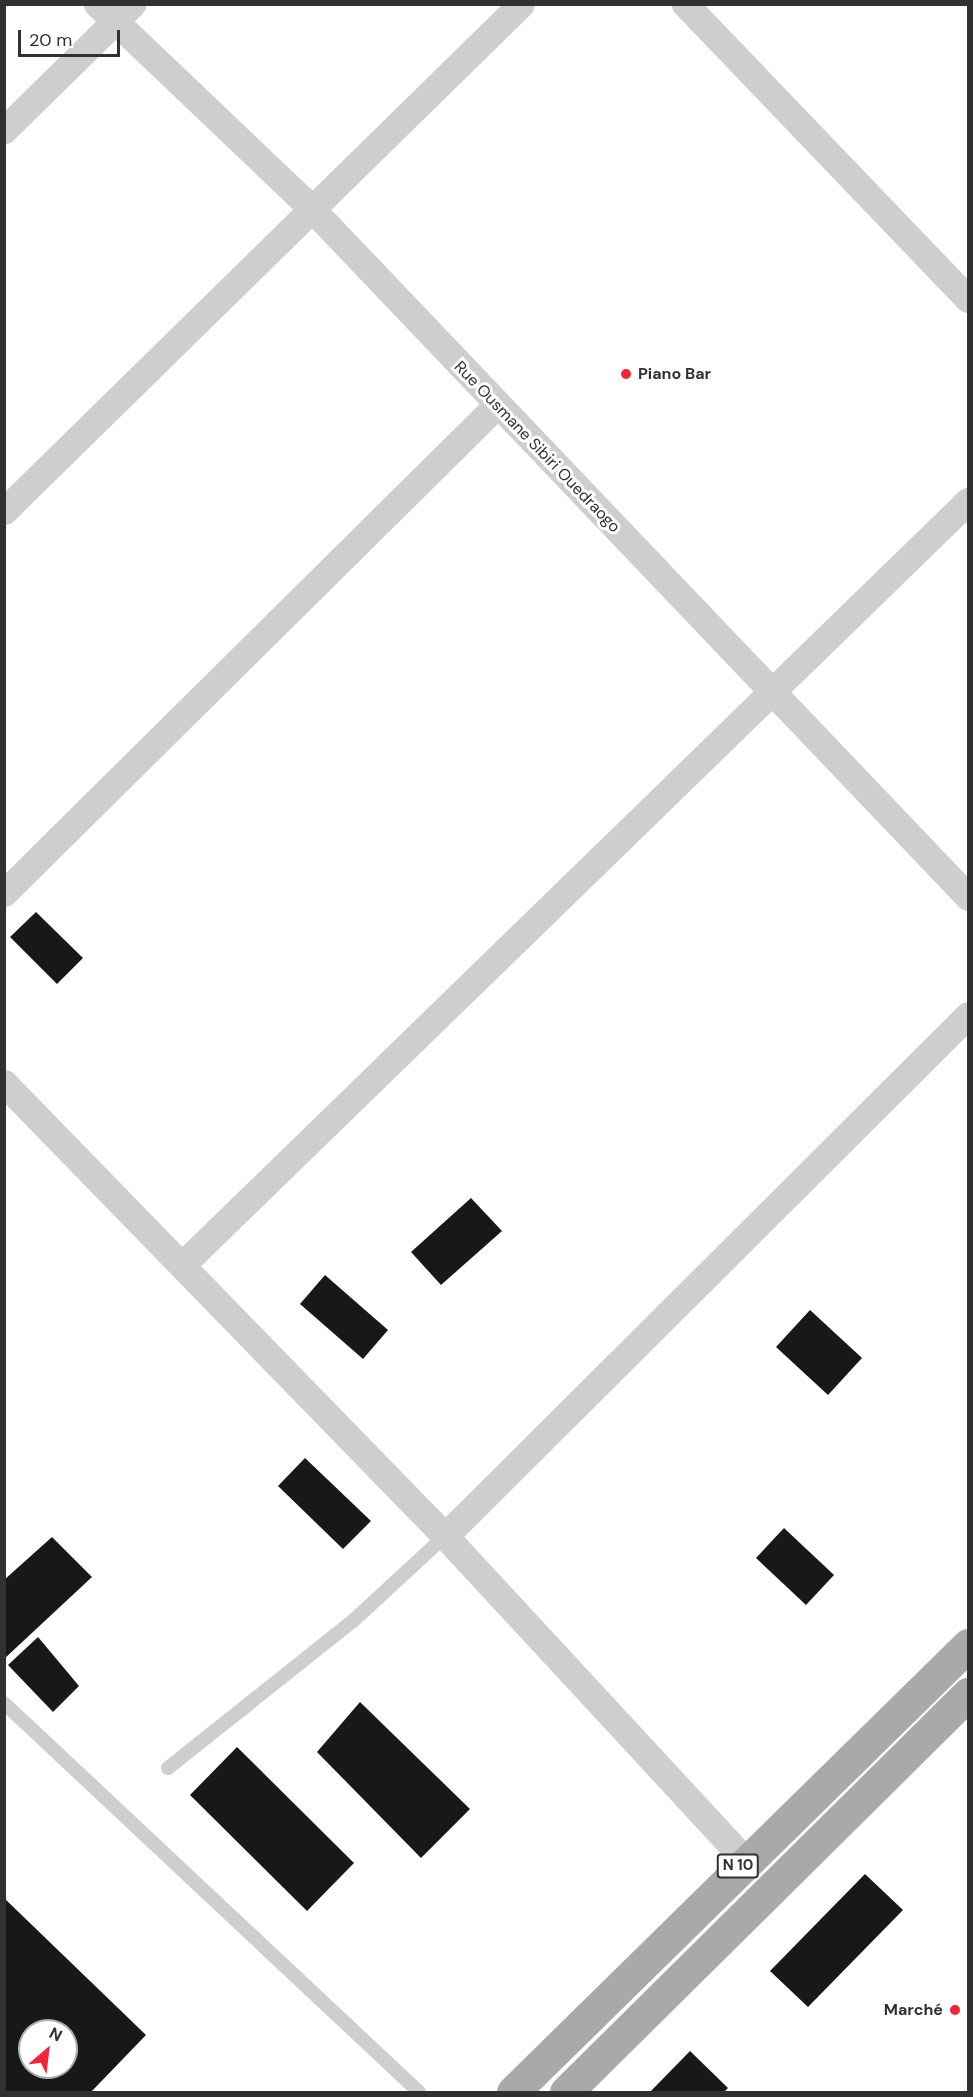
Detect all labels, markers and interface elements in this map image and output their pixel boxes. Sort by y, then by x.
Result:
scale bar [21,18,123,56]
text: 20 m [29,28,72,52]
street label: Rue Ousmane Sibiri Ouedraogo [450,357,624,537]
place label: Piano Bar [638,364,711,384]
marker: Piano Bar [619,367,633,381]
road number: N 10 [716,1854,760,1878]
place label: Marché [884,2000,943,2020]
marker: Marché [948,2003,962,2017]
north arrow [18,2019,78,2079]
text: N [46,2022,66,2046]

